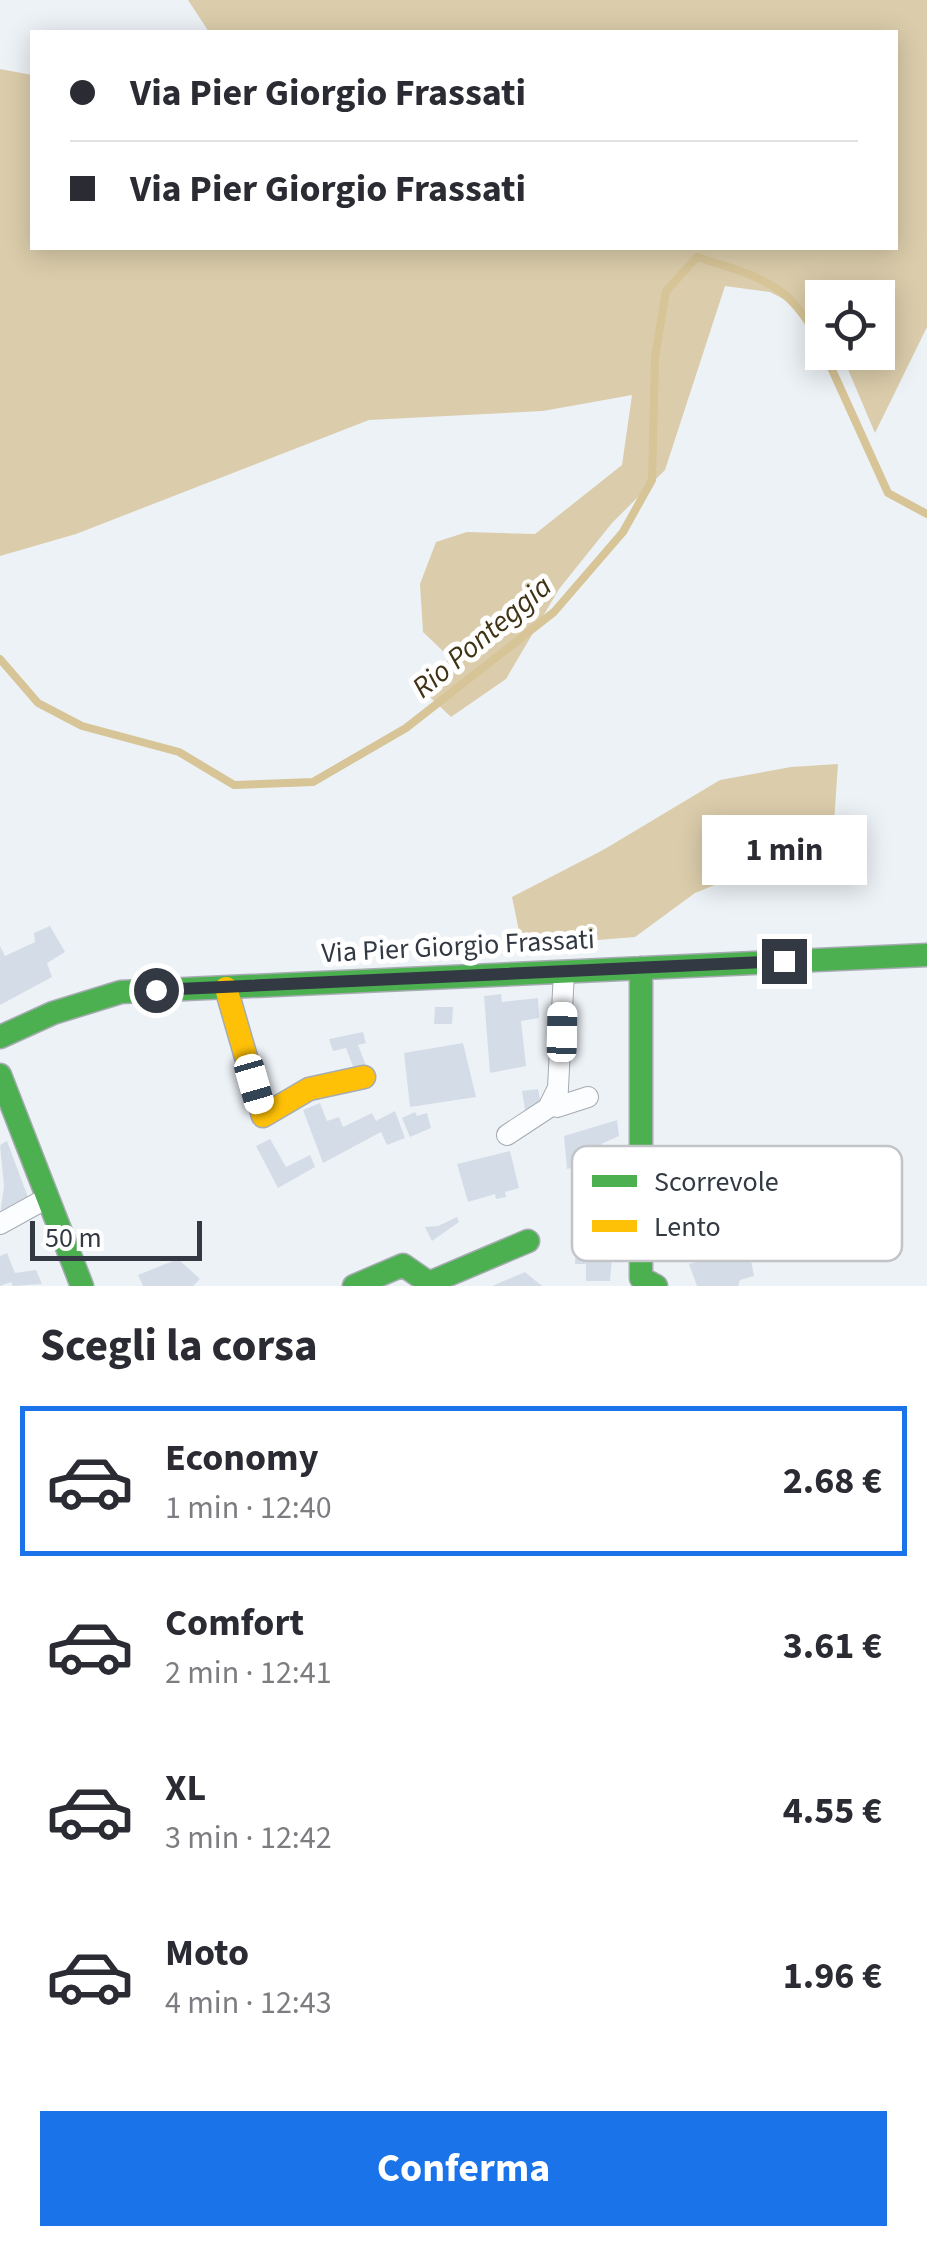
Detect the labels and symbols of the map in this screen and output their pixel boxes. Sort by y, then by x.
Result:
water label: Rio Ponteggia [403,566,561,708]
callout: 1 min [702,816,866,886]
street label: Via Pier Giorgio Frassati [320,919,596,973]
route end [762,939,807,984]
route start [134,968,179,1013]
car [546,1002,578,1062]
car [231,1051,277,1117]
legend [572,1146,902,1261]
text: Scorrevole [654,1162,779,1202]
text: Lento [654,1207,721,1247]
scale bar [30,1216,202,1260]

